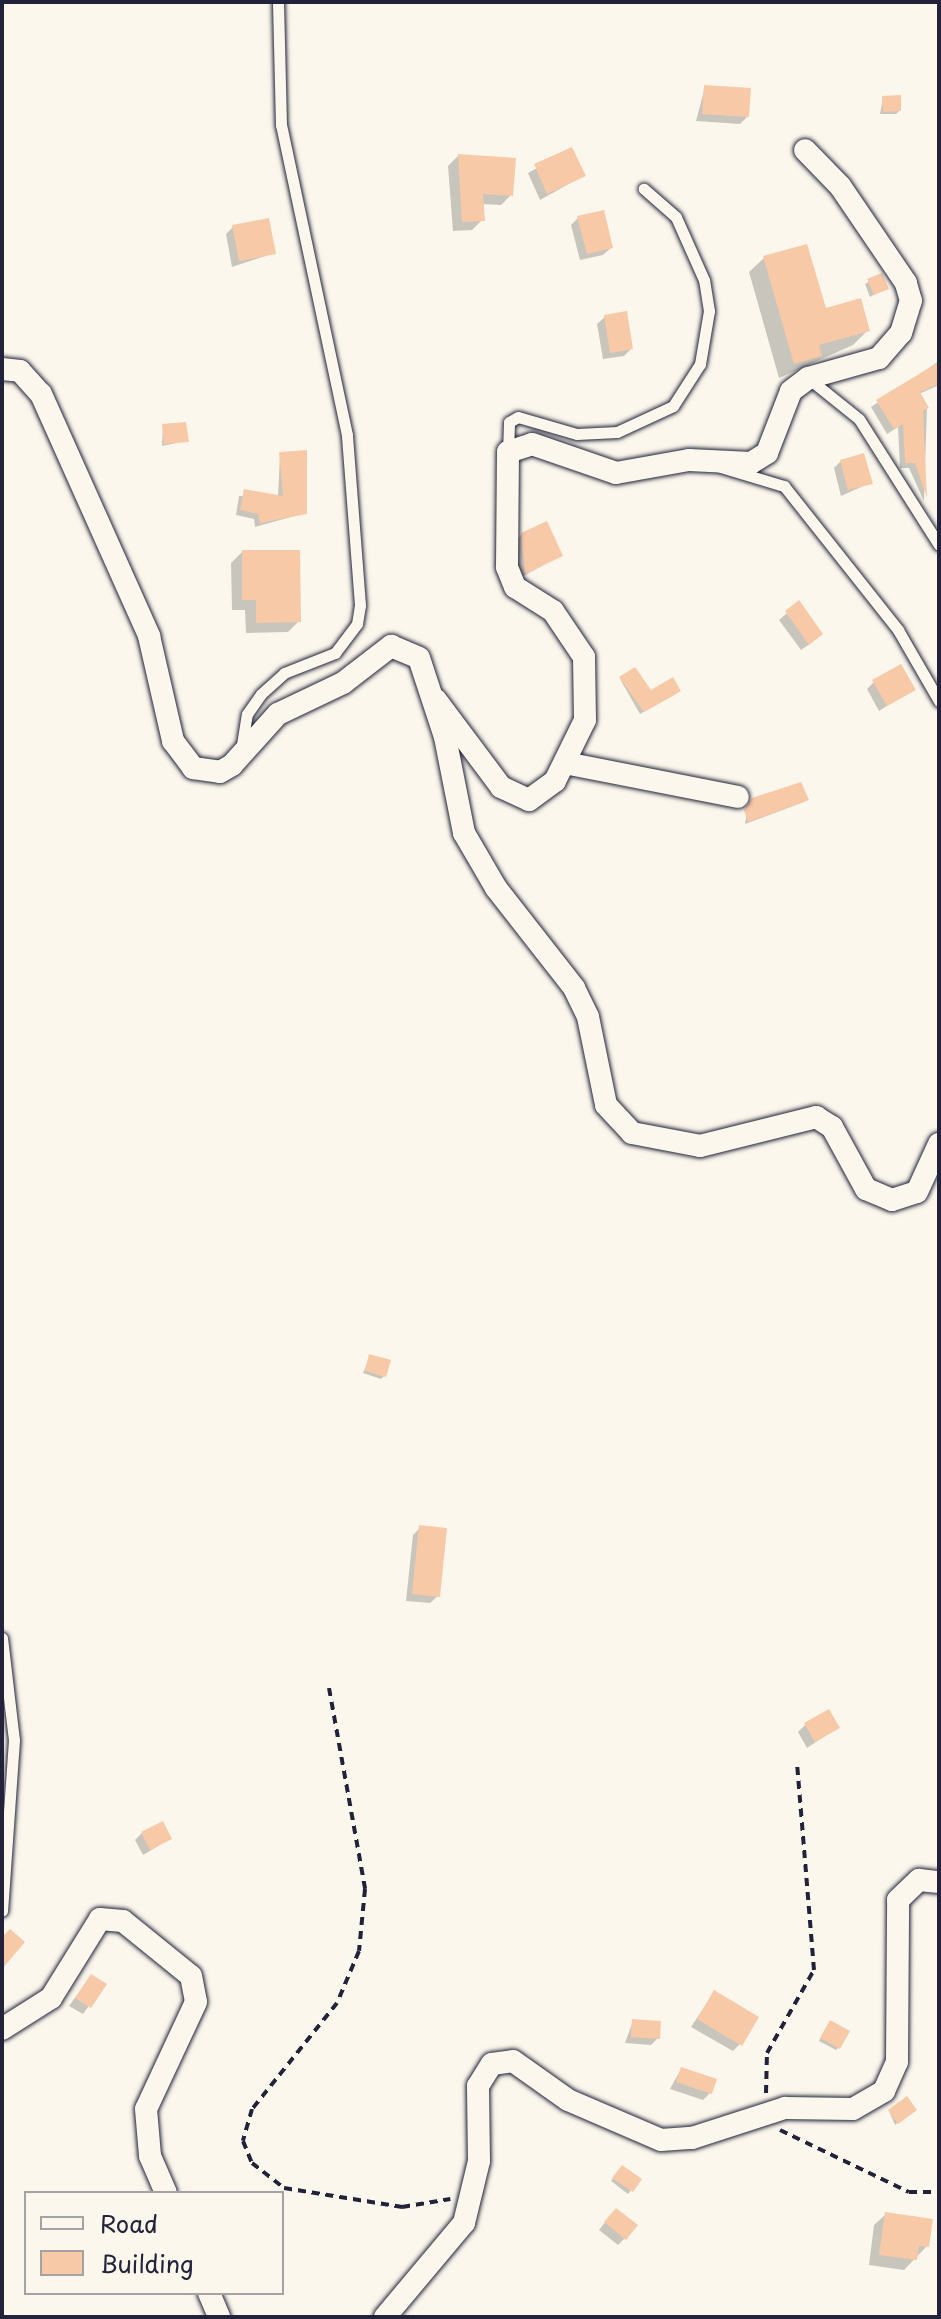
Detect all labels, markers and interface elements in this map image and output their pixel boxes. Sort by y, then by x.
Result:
legend [24,2191,284,2295]
text: Road [100,2205,158,2241]
text: Building [100,2245,194,2281]

